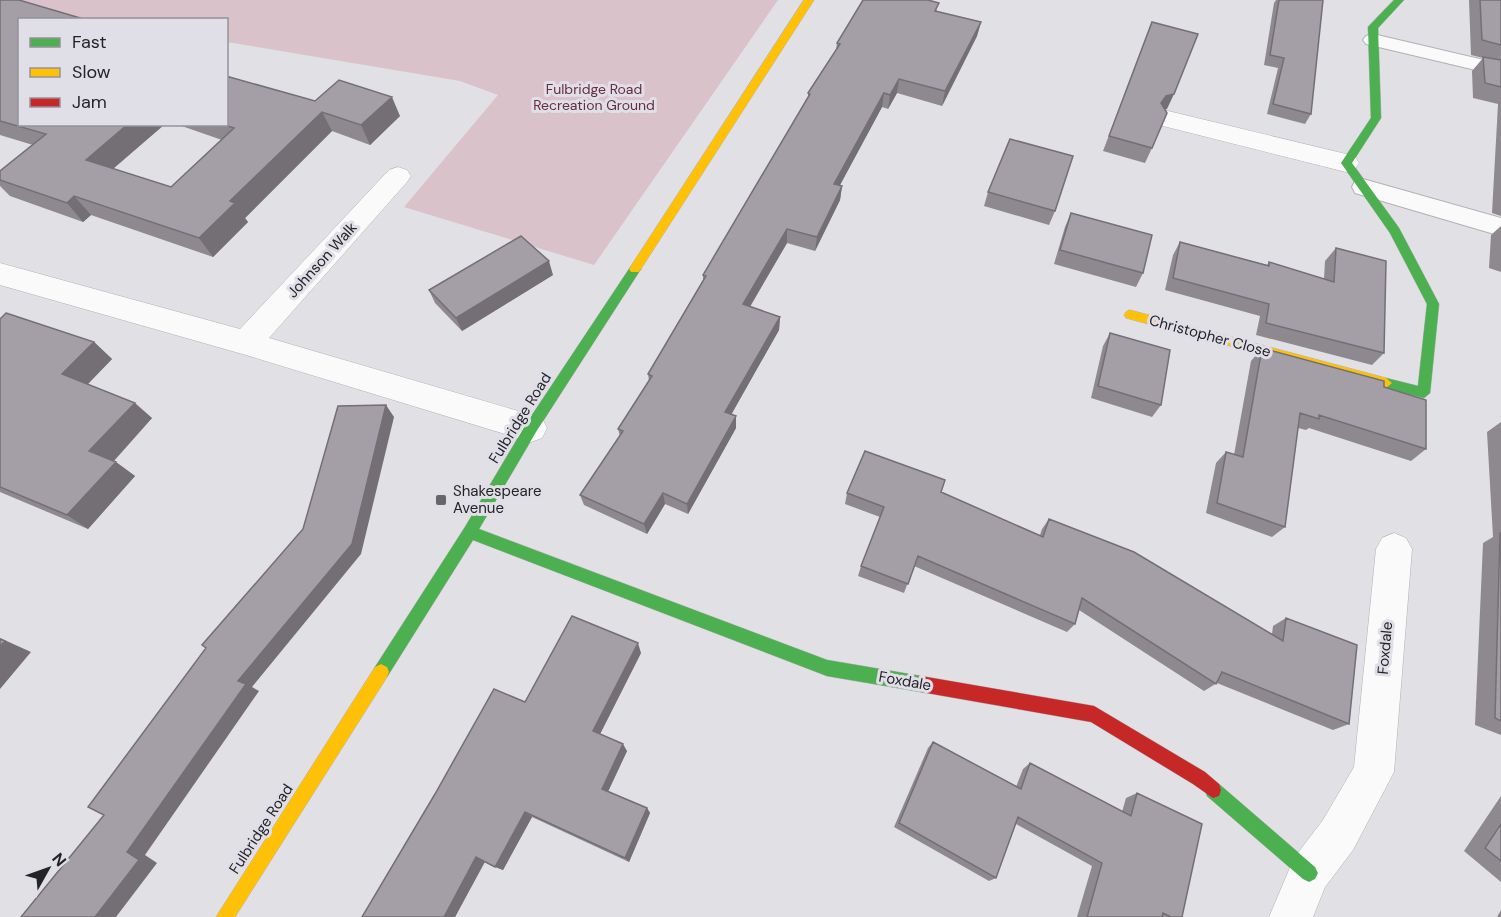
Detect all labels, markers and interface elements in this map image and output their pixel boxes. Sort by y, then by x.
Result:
legend [18,18,228,126]
text: Fast [72,30,107,54]
text: Slow [72,60,111,84]
park label: Fulbridge Road Recreation Ground [533,80,655,114]
text: Jam [72,90,107,114]
street label: Johnson Walk [283,217,362,302]
street label: Christopher Close [1147,310,1273,362]
street label: Fulbridge Road [484,369,556,467]
place label: Shakespeare Avenue [453,481,541,518]
marker: Shakespeare Avenue [434,493,448,507]
street label: Foxdale [1373,621,1397,675]
street label: Foxdale [877,667,933,695]
street label: Fulbridge Road [224,780,298,878]
north arrow [18,839,78,899]
text: N [47,848,71,871]

